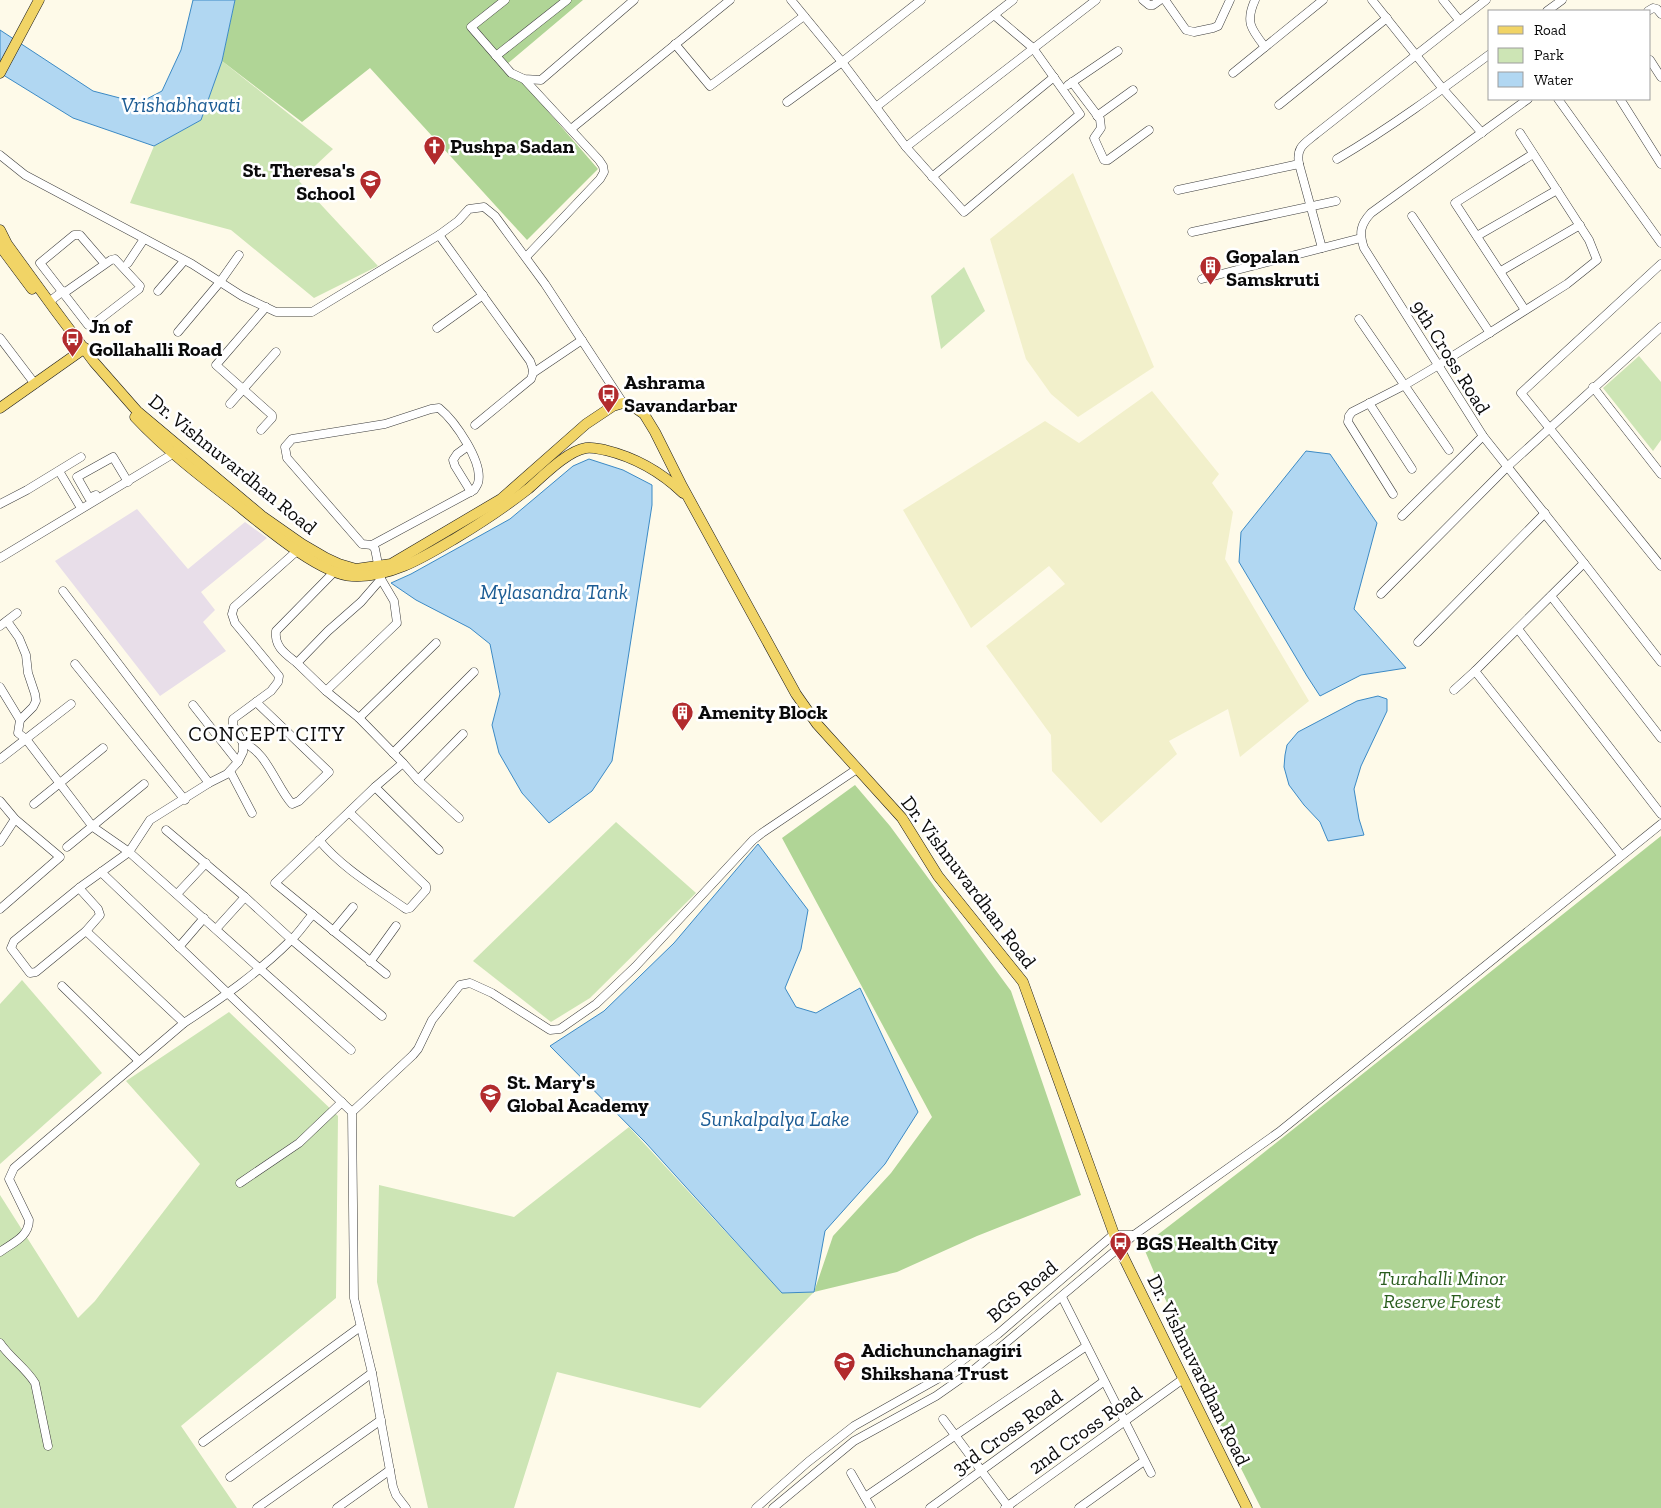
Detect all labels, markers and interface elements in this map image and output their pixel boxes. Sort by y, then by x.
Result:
legend [1488,10,1651,100]
text: Road [1534,21,1567,39]
text: Park [1534,46,1564,64]
text: Water [1534,71,1574,89]
water label: Vrishabhavati [121,92,241,117]
church icon: Pushpa Sadan [422,134,446,165]
place label: Pushpa Sadan [450,134,575,158]
place label: St. Theresa's School [242,158,355,205]
school or university icon: St. Theresa's School [359,169,383,200]
place label: Gopalan Samskruti [1226,244,1319,291]
building icon: Gopalan Samskruti [1198,255,1222,286]
street label: 9th Cross Road [1406,295,1496,419]
place label: Jn of Gollahalli Road [89,314,223,361]
bus stop icon: Jn of Gollahalli Road [61,326,85,357]
place label: Ashrama Savandarbar [624,370,738,417]
bus stop icon: Ashrama Savandarbar [596,382,620,413]
street label: Dr. Vishnuvardhan Road [144,389,322,539]
water label: Mylasandra Tank [480,579,628,604]
building icon: Amenity Block [670,700,694,731]
place label: Amenity Block [698,700,828,724]
district label: CONCEPT CITY [188,721,346,746]
street label: Dr. Vishnuvardhan Road [896,791,1042,973]
place label: St. Mary's Global Academy [507,1070,649,1117]
school or university icon: St. Mary's Global Academy [479,1082,503,1113]
water label: Sunkalpalya Lake [700,1106,850,1131]
bus stop icon: BGS Health City [1108,1231,1132,1262]
place label: BGS Health City [1136,1231,1278,1255]
street label: BGS Road [982,1255,1062,1327]
park label: Turahalli Minor Reserve Forest [1378,1266,1506,1313]
street label: Dr. Vishnuvardhan Road [1142,1271,1256,1469]
place label: Adichunchanagiri Shikshana Trust [861,1338,1022,1385]
school or university icon: Adichunchanagiri Shikshana Trust [833,1350,857,1381]
street label: 2nd Cross Road [1024,1381,1146,1479]
street label: 3rd Cross Road [947,1384,1067,1480]

